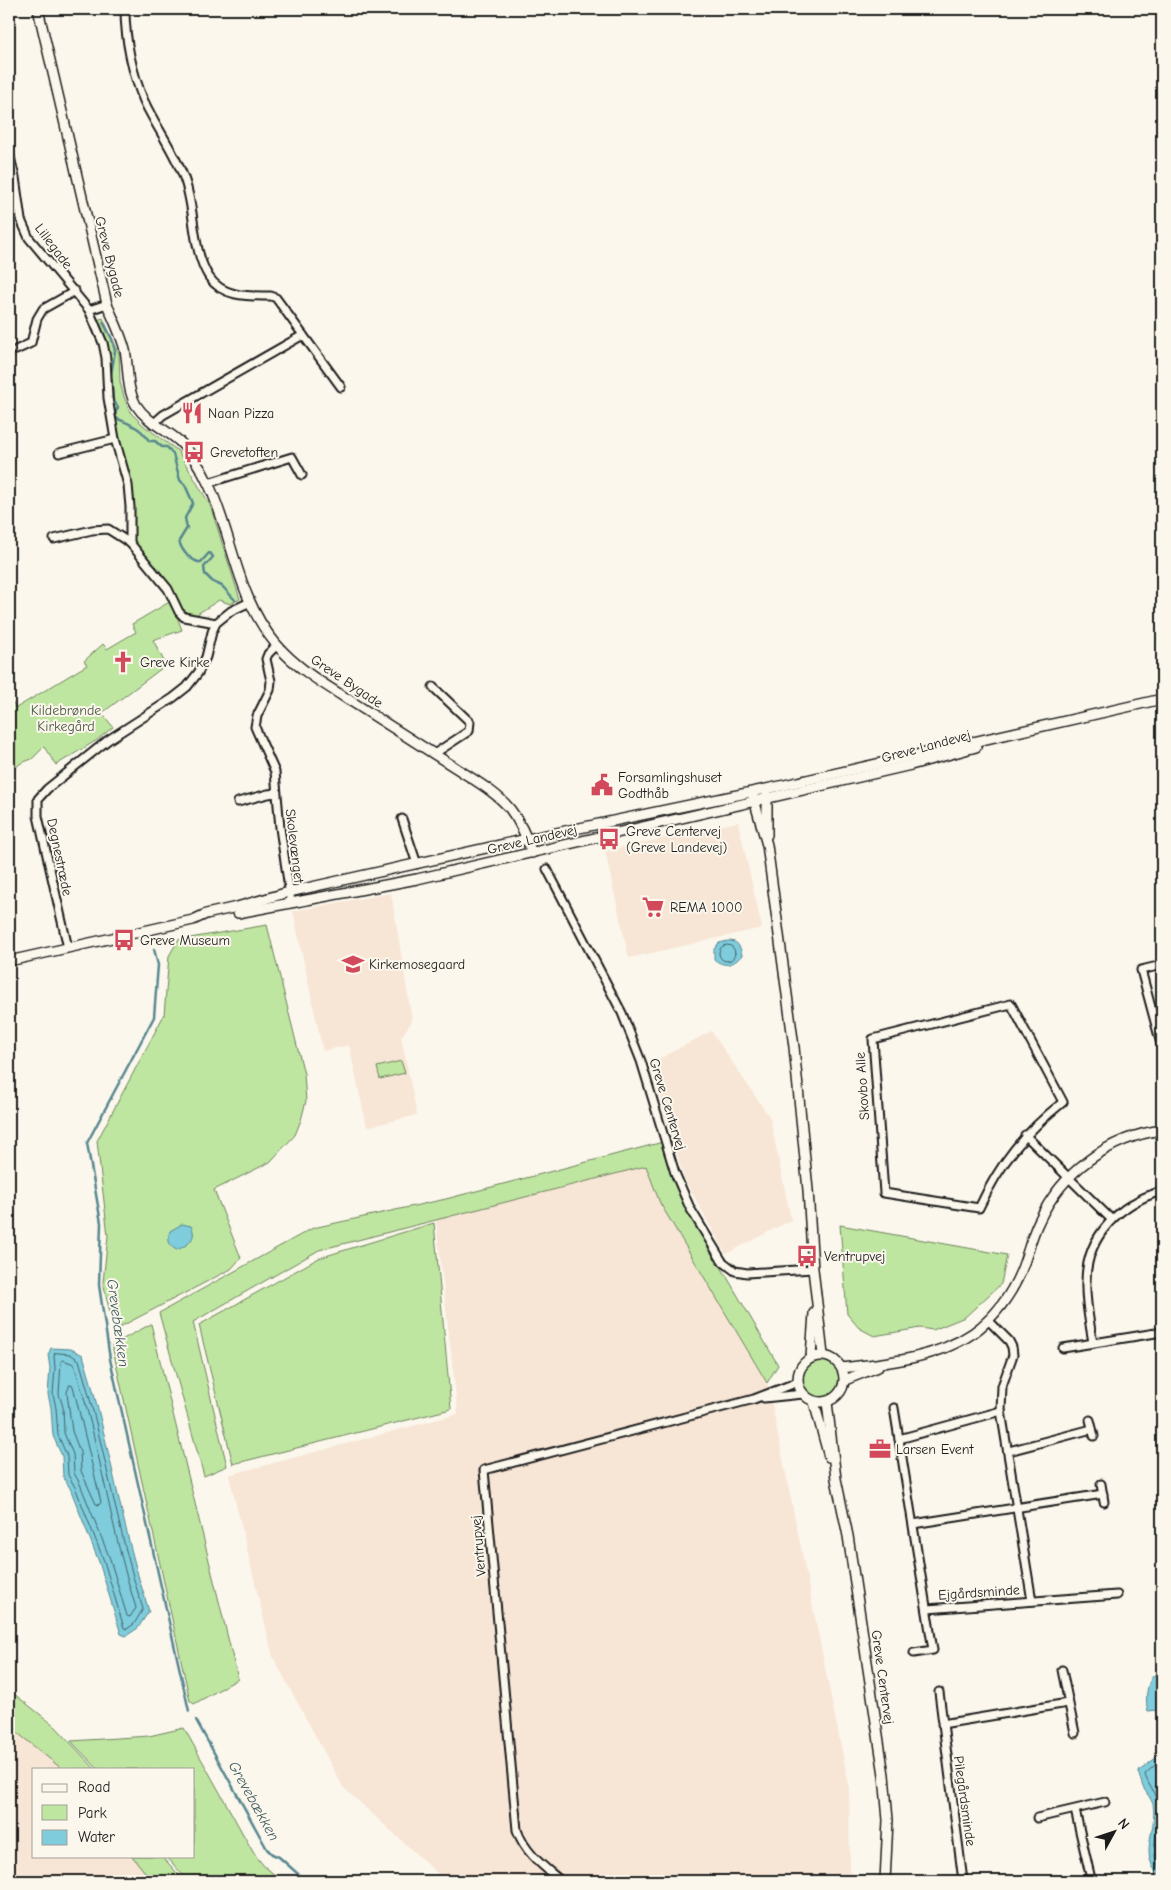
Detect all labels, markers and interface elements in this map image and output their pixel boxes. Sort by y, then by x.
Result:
street label: Greve Bygade [91,215,128,300]
street label: Lillegade [31,220,76,272]
restaurant icon: Naan Pizza [179,400,205,426]
place label: Naan Pizza [208,405,274,422]
bus stop icon: Grevetoften [181,439,207,465]
place label: Grevetoften [210,444,278,461]
church icon: Greve Kirke [110,649,136,675]
street label: Greve Bygade [307,651,386,712]
place label: Greve Kirke [140,654,210,671]
park label: Kildebrønde Kirkegård [31,702,101,735]
street label: Greve Landevej [880,726,973,767]
place label: Forsamlingshuset Godthåb [618,769,723,802]
public building icon: Forsamlingshuset Godthåb [589,772,615,798]
street label: Skolevænget [281,808,308,885]
street label: Degnestræde [43,817,76,897]
street label: Greve Landevej [486,821,579,858]
place label: Greve Centervej (Greve Landevej) [626,823,727,856]
bus stop icon: Greve Centervej (Greve Landevej) [596,826,622,852]
supermarket icon: REMA 1000 [640,894,666,920]
place label: REMA 1000 [670,899,742,916]
bus stop icon: Greve Museum [111,927,137,953]
place label: Greve Museum [140,932,230,949]
school or university icon: Kirkemosegaard [340,951,366,977]
place label: Kirkemosegaard [369,956,465,973]
street label: Skovbo Alle [852,1051,873,1121]
street label: Greve Centervej [646,1056,690,1152]
bus stop icon: Ventrupvej [794,1243,820,1269]
place label: Ventrupvej [824,1248,885,1265]
water label: Grevebækken [103,1278,133,1368]
office icon: Larsen Event [867,1436,893,1462]
place label: Larsen Event [896,1441,975,1458]
street label: Ventrupvej [467,1515,490,1577]
street label: Ejgårdsminde [938,1581,1020,1604]
street label: Greve Centervej [867,1629,898,1725]
street label: Pilegårdsminde [950,1755,979,1847]
water label: Grevebækken [225,1758,283,1844]
legend [32,1768,195,1858]
text: Road [78,1778,110,1796]
text: Park [78,1804,107,1822]
north arrow [1088,1808,1138,1858]
text: N [1114,1815,1133,1833]
text: Water [78,1828,115,1846]

